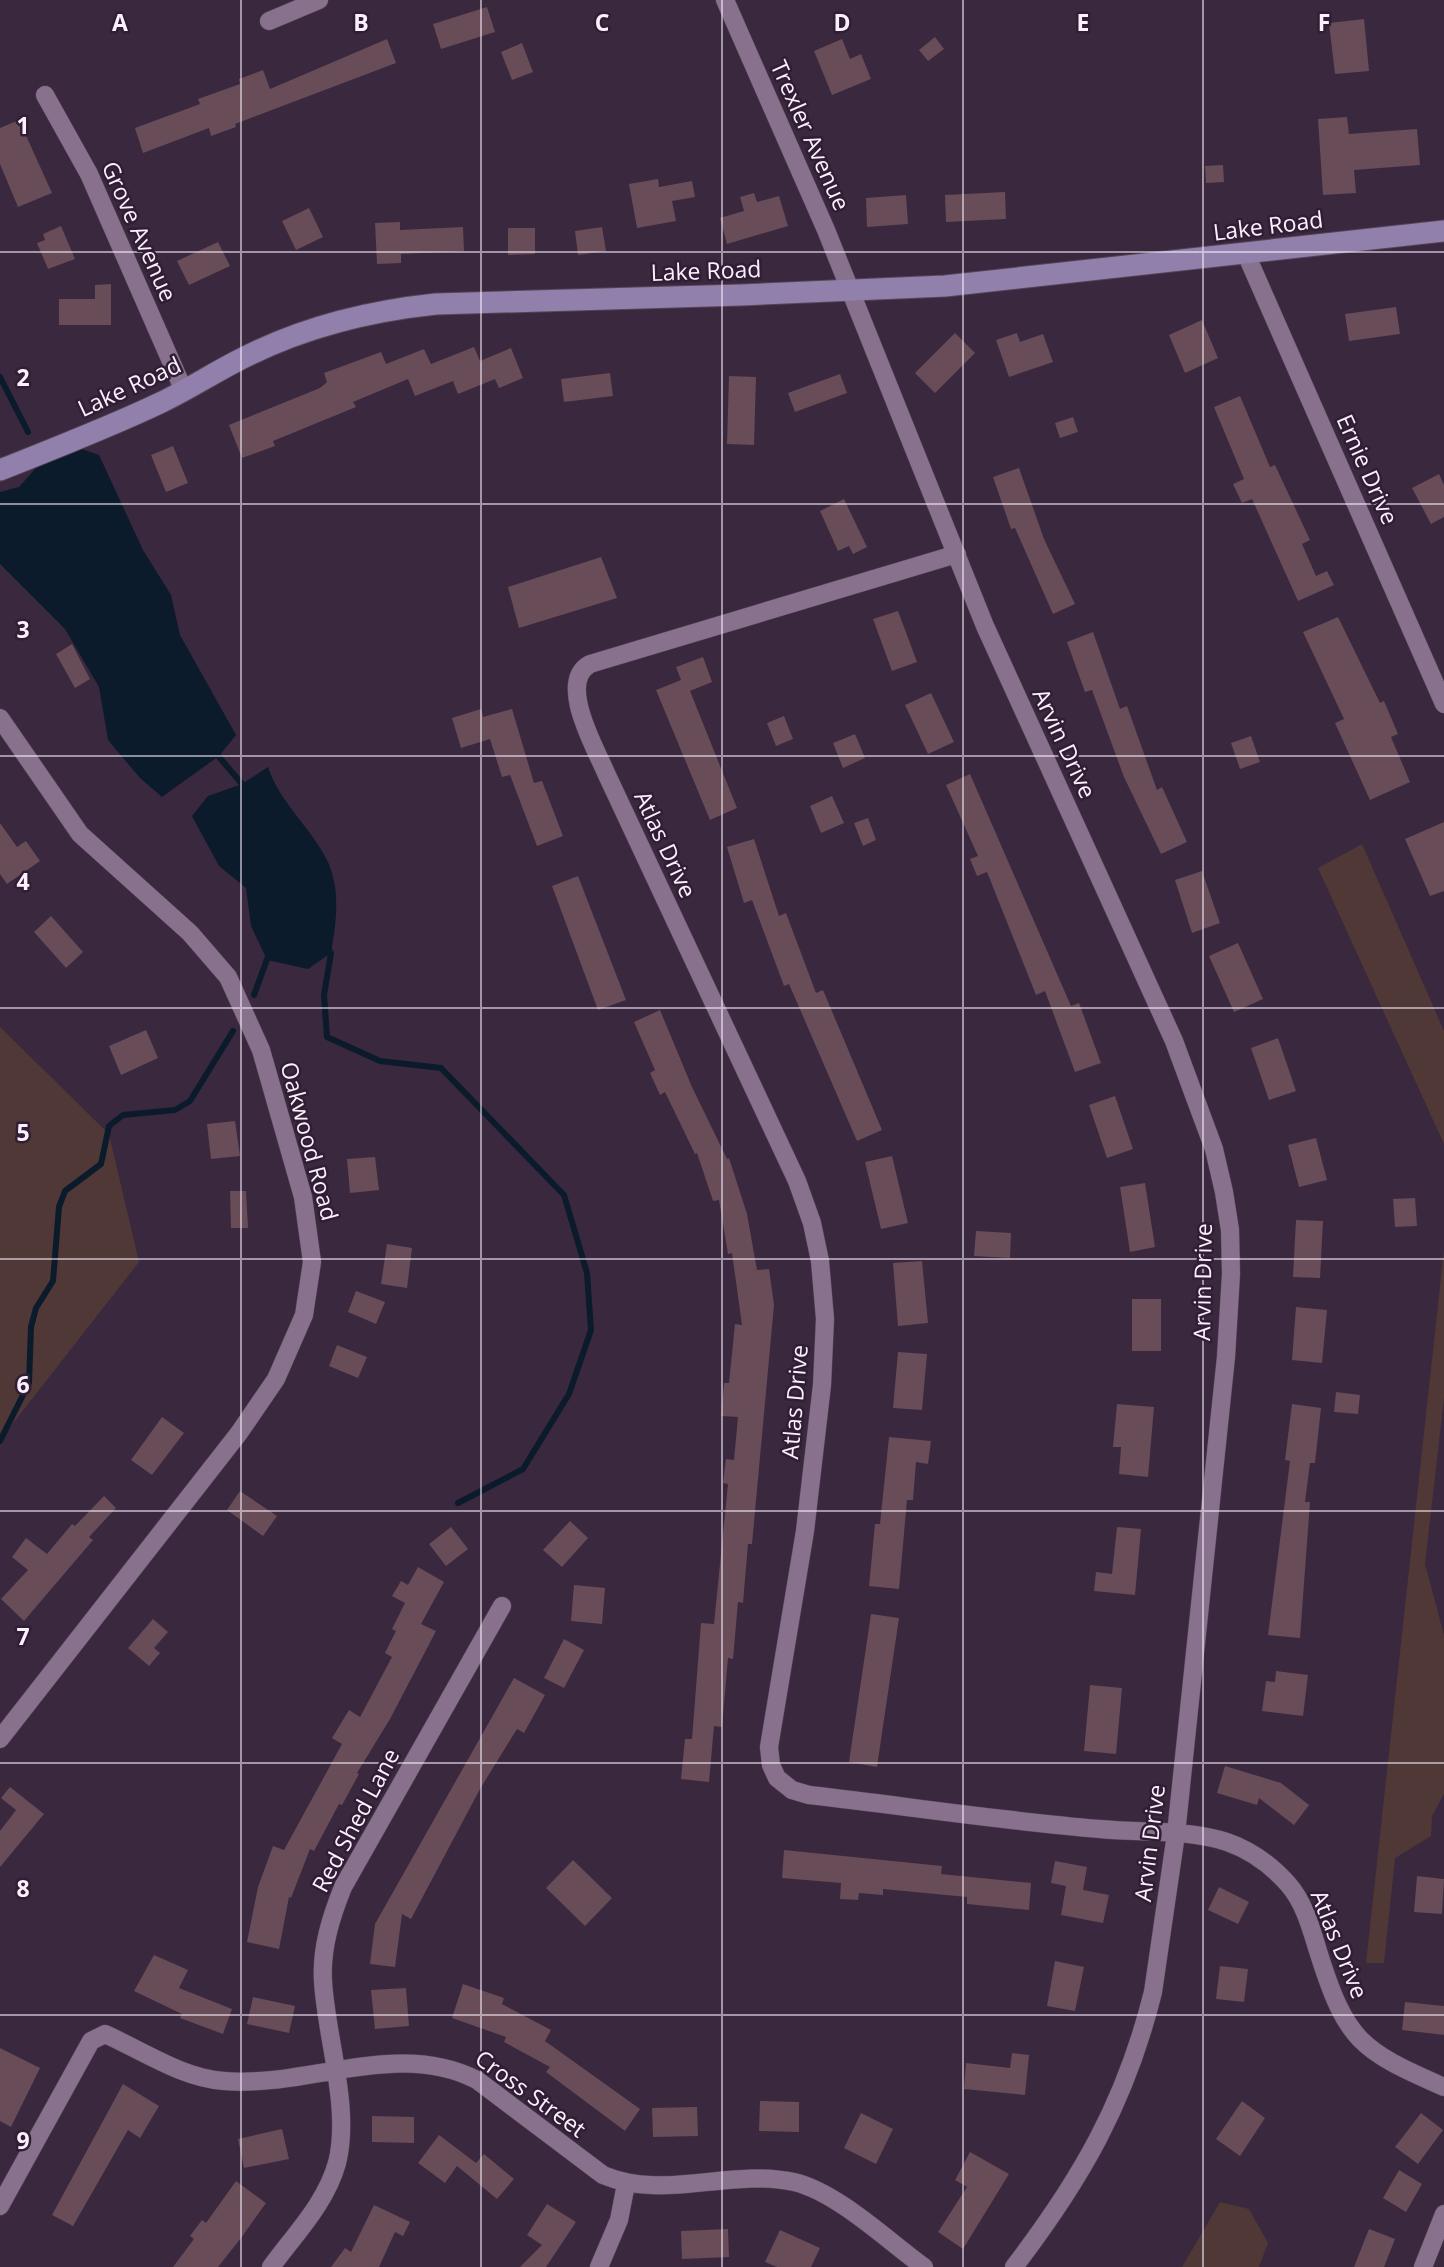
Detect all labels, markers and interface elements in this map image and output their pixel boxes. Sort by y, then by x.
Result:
text: A [112,6,128,38]
text: B [353,6,369,38]
text: C [595,6,609,38]
text: D [833,6,851,38]
text: E [1077,6,1089,38]
text: F [1318,6,1330,38]
street label: Trexler Avenue [764,55,858,215]
text: 1 [16,109,30,141]
street label: Grove Avenue [95,156,185,306]
street label: Lake Road [1211,202,1325,248]
street label: Lake Road [650,252,762,288]
street label: Lake Road [72,348,186,424]
text: 2 [16,361,30,393]
street label: Ernie Drive [1330,409,1406,529]
text: 3 [16,613,30,645]
street label: Arvin Drive [1026,683,1104,803]
street label: Atlas Drive [627,785,705,903]
text: 4 [16,865,30,897]
street label: Oakwood Road [273,1058,347,1224]
text: 5 [16,1116,30,1148]
street label: Arvin Drive [1185,1223,1219,1341]
street label: Atlas Drive [773,1344,815,1460]
text: 6 [16,1368,30,1400]
text: 7 [16,1620,30,1652]
street label: Red Shed Lane [304,1742,406,1898]
street label: Arvin Drive [1126,1783,1172,1903]
text: 8 [16,1872,30,1904]
street label: Atlas Drive [1304,1885,1376,2003]
street label: Cross Street [469,2042,593,2144]
text: 9 [16,2124,30,2156]

